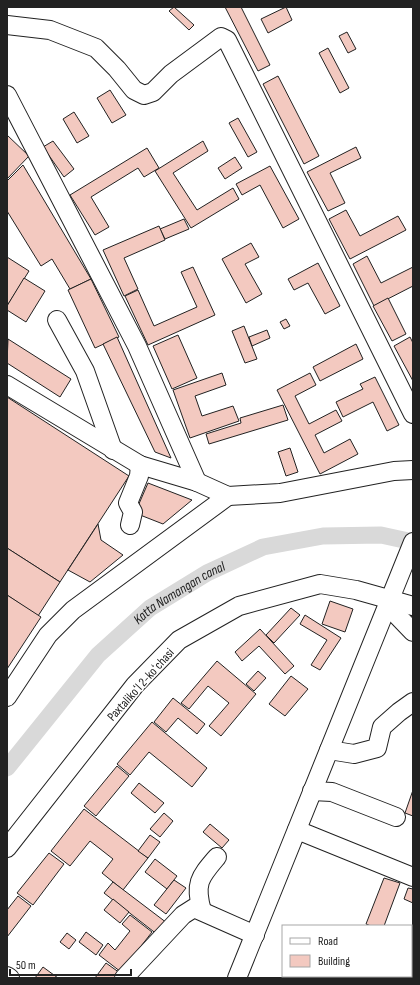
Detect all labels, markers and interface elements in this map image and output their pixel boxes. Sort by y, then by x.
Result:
water label: Katta Namangan canal [130,558,228,628]
street label: Paxtalikoʻl 2-koʻchasi [104,645,178,724]
legend [282,925,412,977]
text: Road [318,934,338,949]
scale bar [10,951,131,977]
text: Building [318,954,350,969]
text: 50 m [16,958,36,973]

